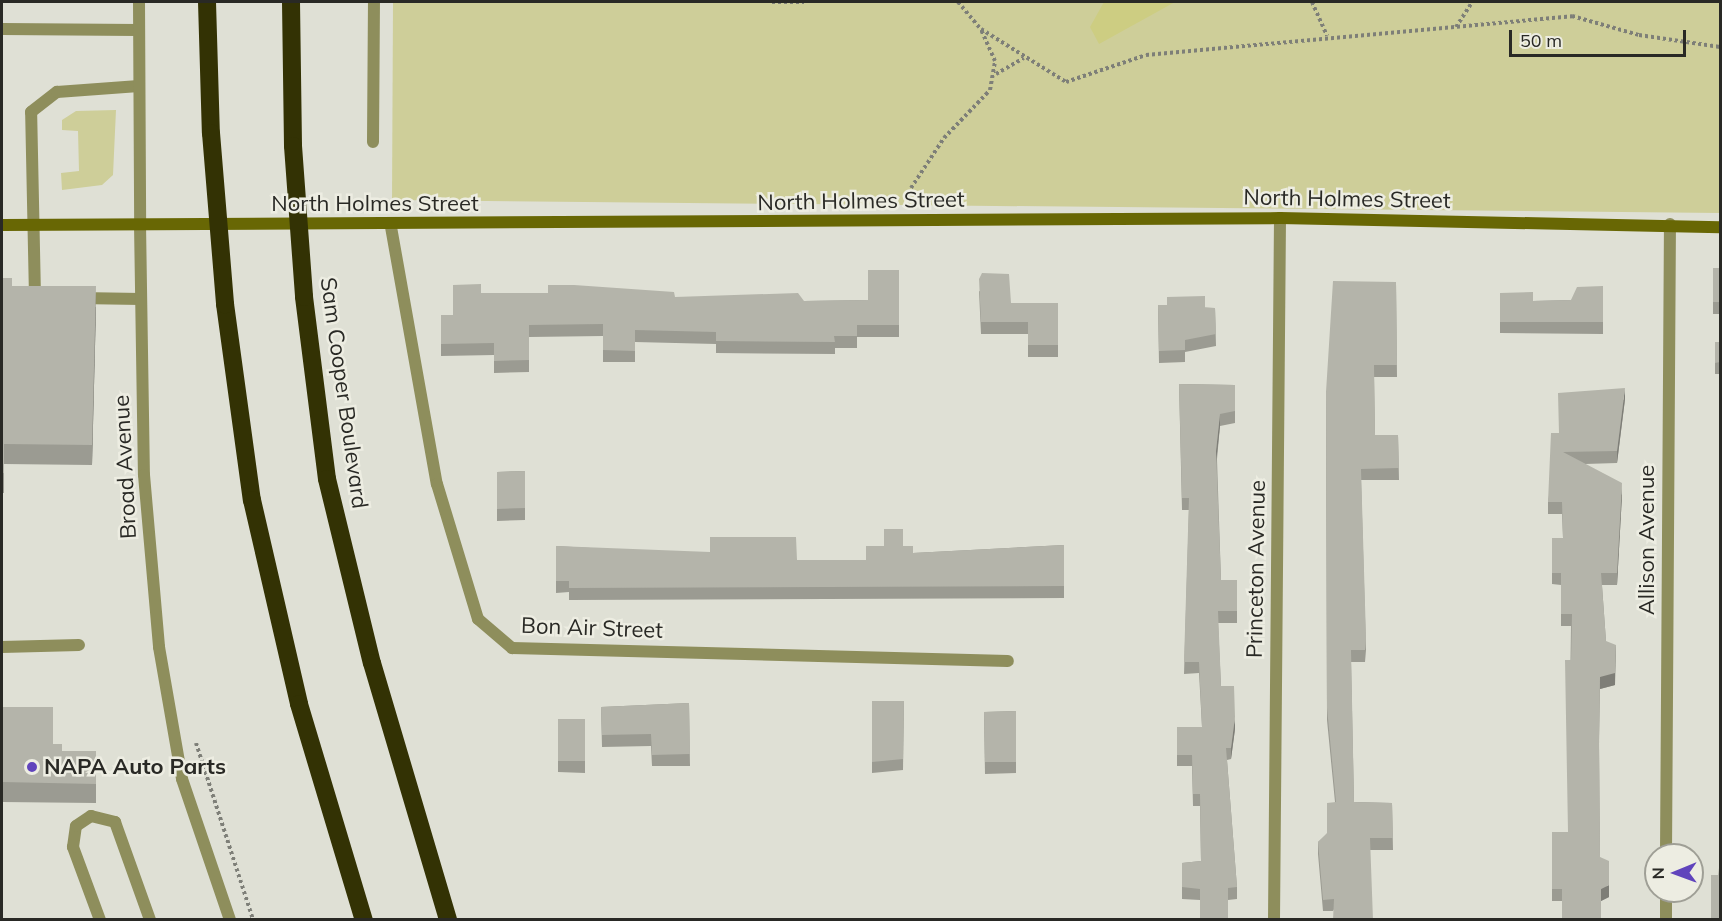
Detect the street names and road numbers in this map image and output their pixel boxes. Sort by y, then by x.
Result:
street label: North Holmes Street [1243,184,1451,214]
street label: North Holmes Street [757,186,965,216]
street label: North Holmes Street [271,191,479,217]
street label: Sam Cooper Boulevard [315,276,373,510]
street label: Broad Avenue [108,394,142,540]
street label: Allison Avenue [1634,465,1660,615]
street label: Princeton Avenue [1241,480,1271,658]
street label: Bon Air Street [521,612,663,644]

